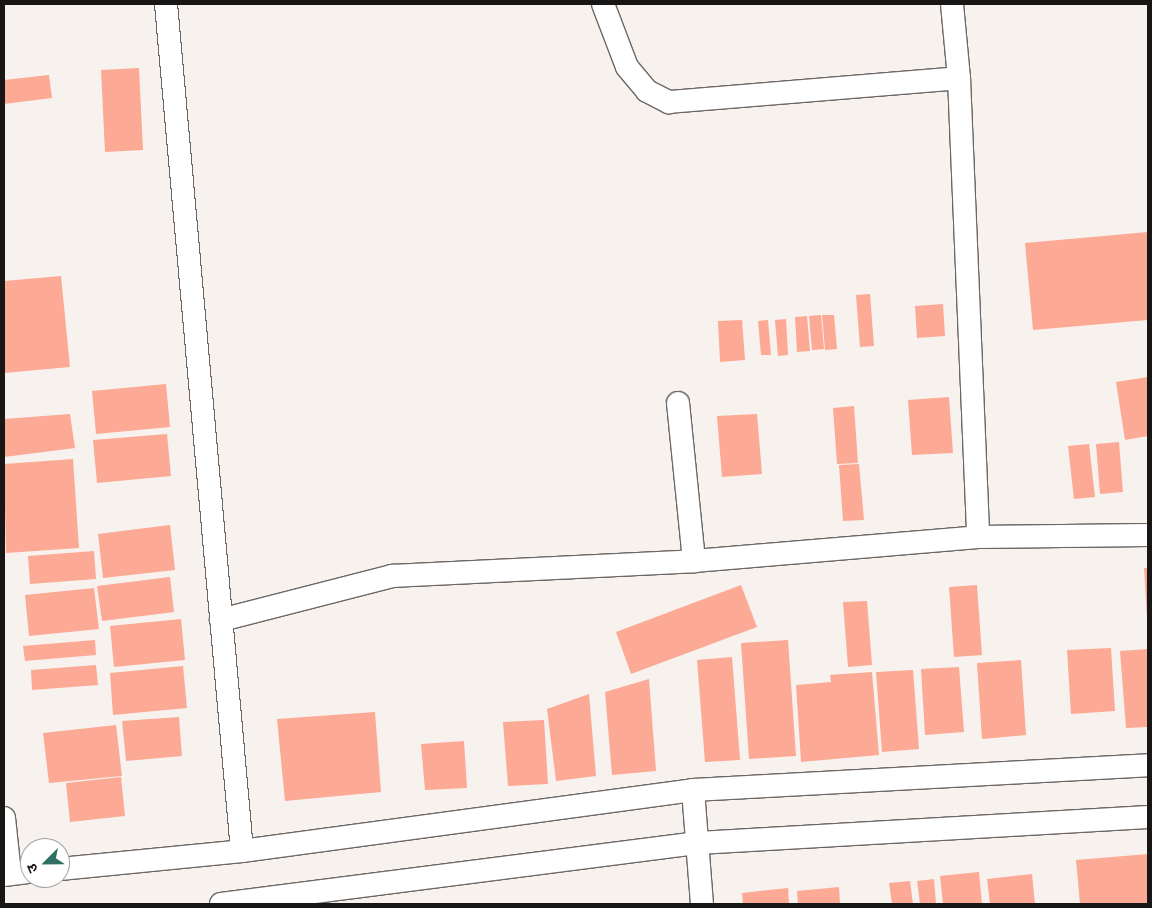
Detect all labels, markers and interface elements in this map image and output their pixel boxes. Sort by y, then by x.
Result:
north arrow [20,838,70,888]
text: उ [22,861,42,876]

